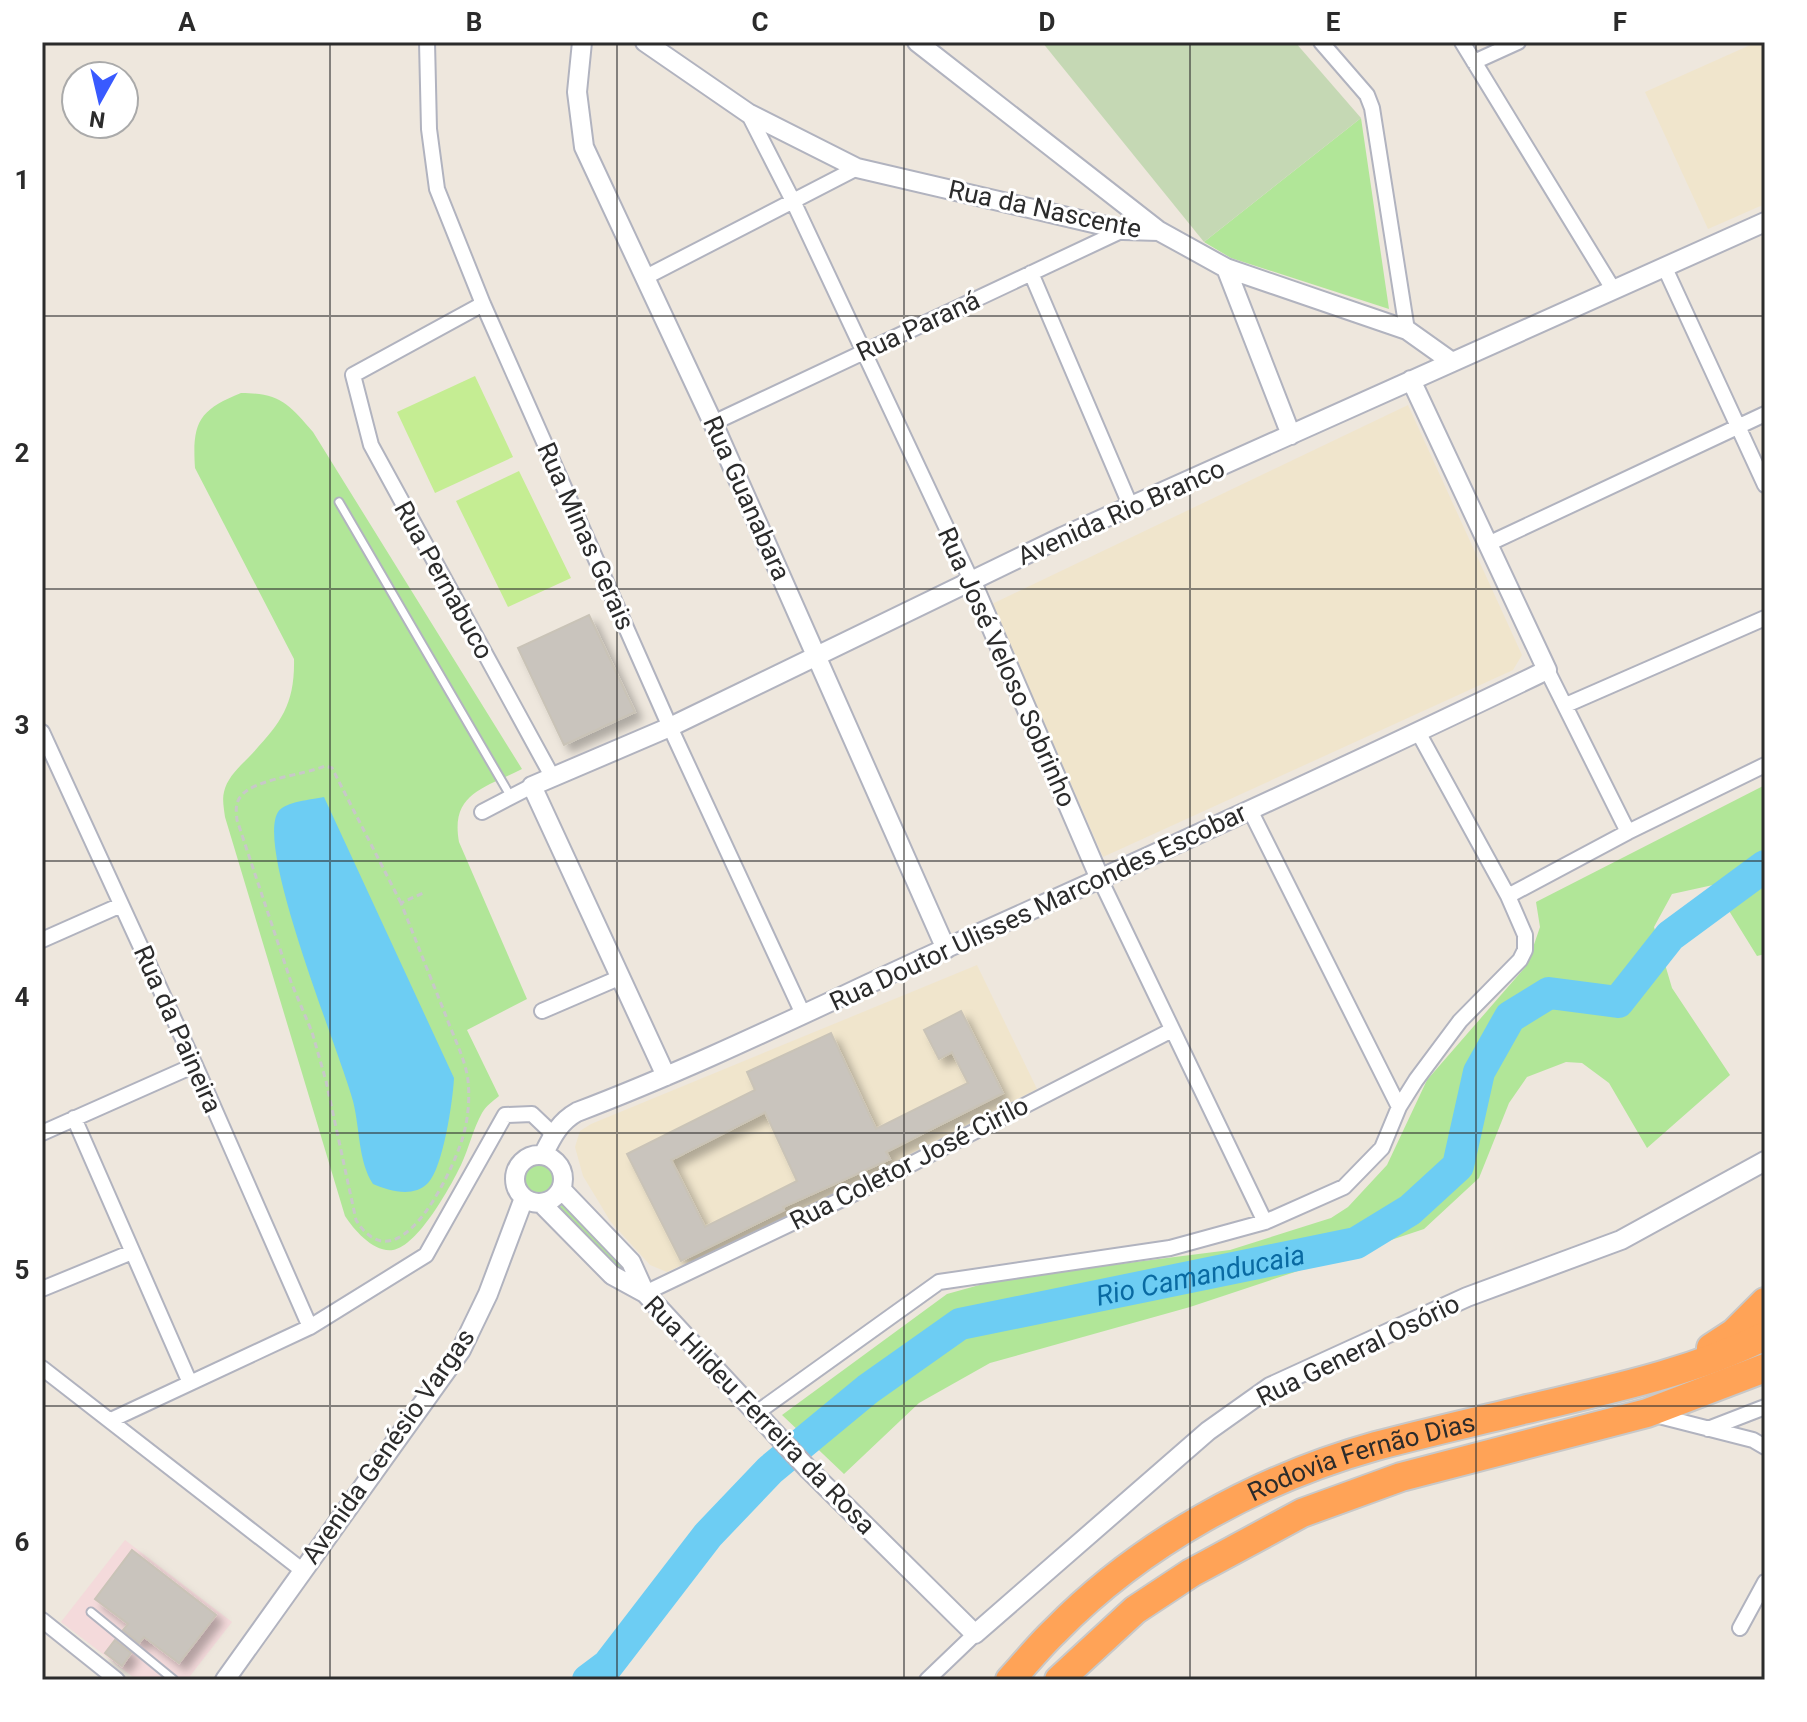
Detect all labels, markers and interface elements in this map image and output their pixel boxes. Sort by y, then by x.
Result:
text: A [178,7,196,37]
text: B [466,7,482,37]
text: C [751,7,769,37]
text: D [1039,7,1055,37]
text: E [1326,7,1341,37]
text: F [1613,7,1627,37]
north arrow [60,60,140,140]
text: N [88,106,107,133]
text: 1 [15,165,29,195]
street label: Rua da Nascente [946,174,1144,244]
street label: Rua Paraná [852,284,984,368]
street label: Rua Guanabara [697,411,797,585]
text: 2 [15,438,29,468]
street label: Rua Minas Gerais [531,438,641,634]
street label: Avenida Rio Branco [1013,453,1229,571]
street label: Rua Pernabuco [388,496,500,664]
street label: Rua José Veloso Sobrinho [932,523,1082,811]
text: 3 [15,710,29,740]
street label: Rua Doutor Ulisses Marcondes Escobar [825,797,1251,1017]
street label: Rua da Paineira [128,941,228,1117]
text: 4 [15,982,30,1012]
street label: Rua Coletor José Cirilo [785,1090,1033,1236]
water label: Rio Camanducaia [1093,1237,1308,1312]
text: 5 [15,1255,29,1285]
street label: Rua General Osório [1252,1288,1464,1412]
street label: Rua Hildeu Ferreira da Rosa [638,1290,882,1540]
street label: Avenida Genésio Vargas [295,1323,481,1569]
street label: Rodovia Fernão Dias [1243,1407,1478,1507]
text: 6 [15,1527,30,1557]

